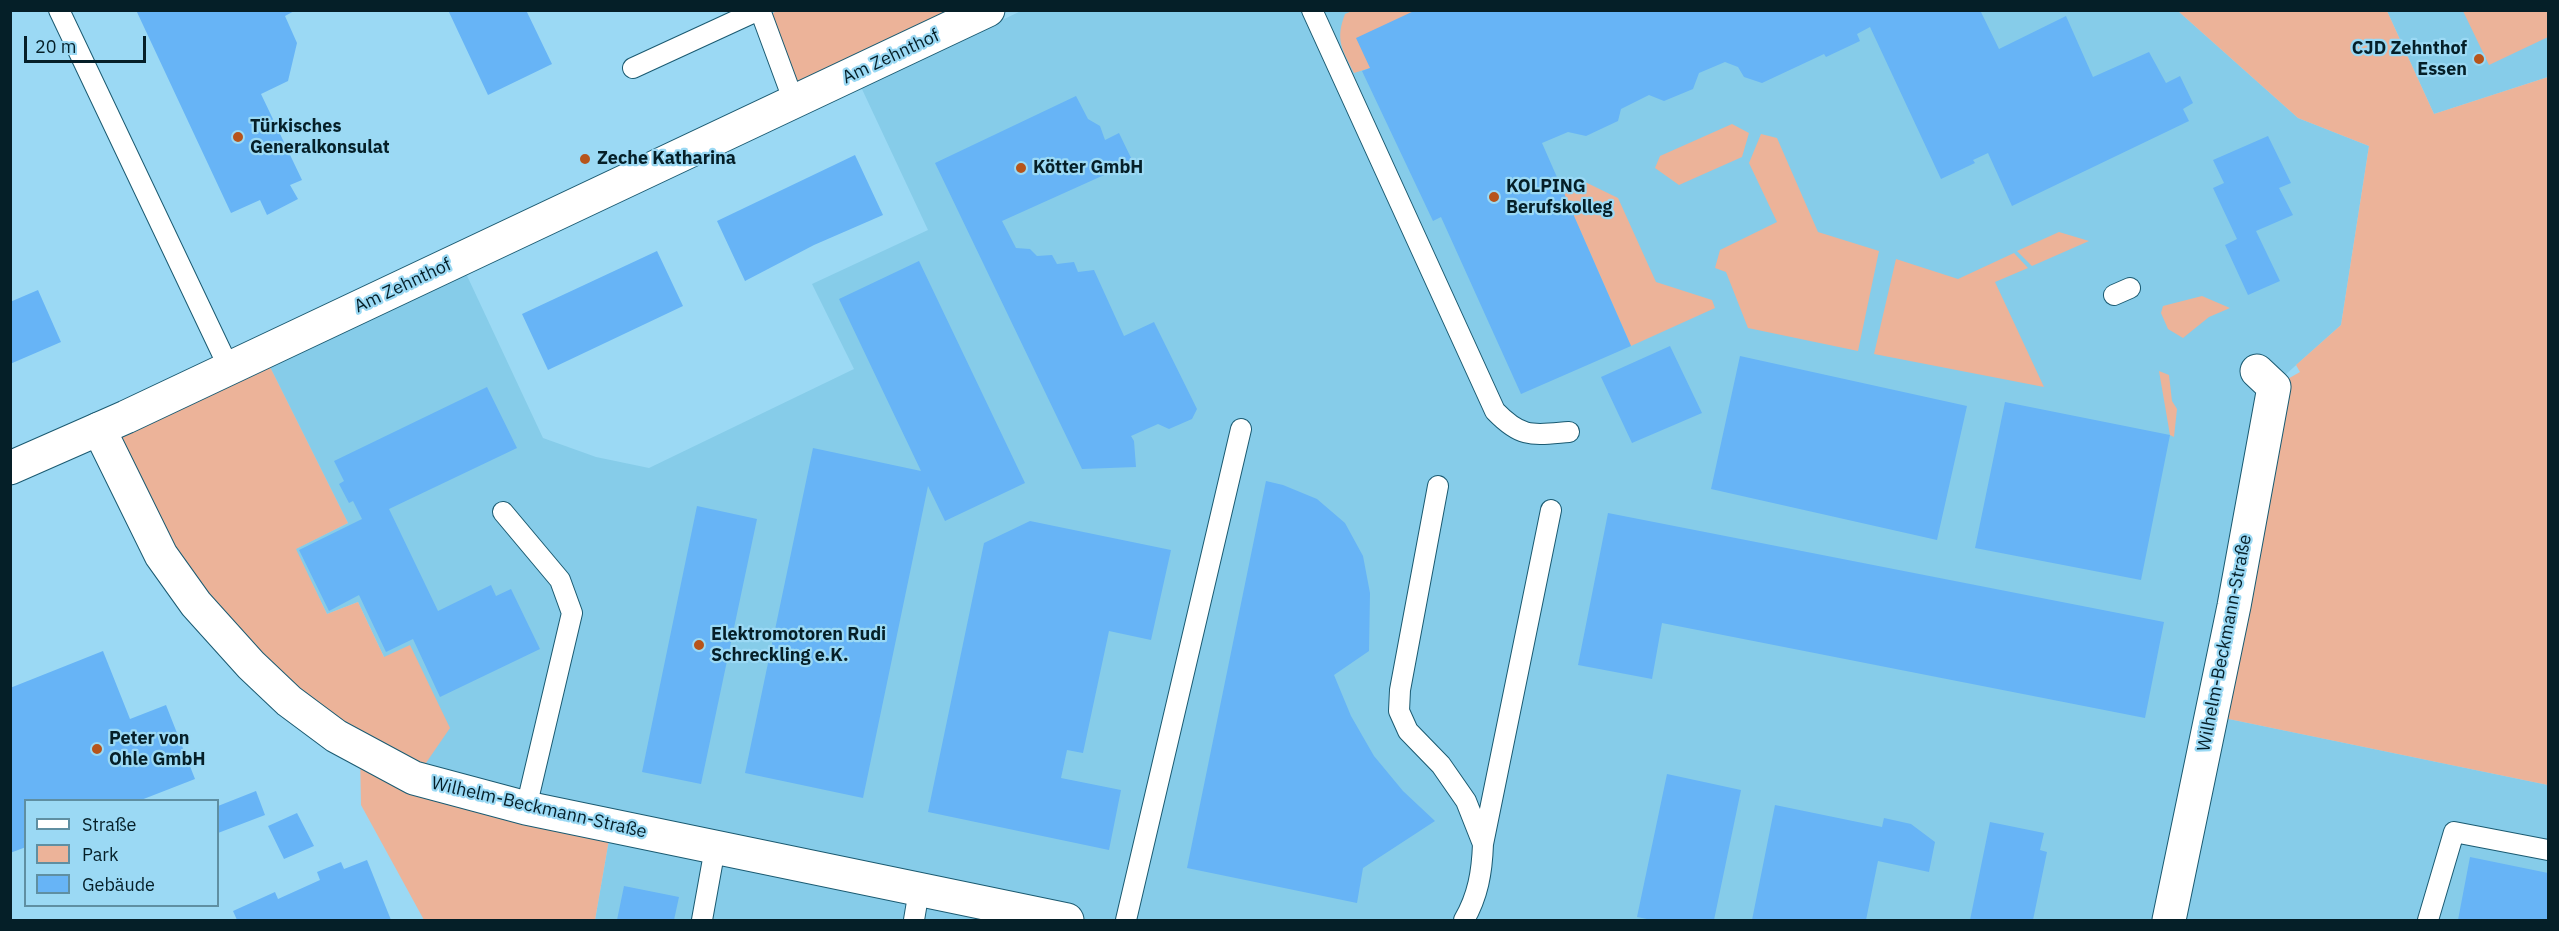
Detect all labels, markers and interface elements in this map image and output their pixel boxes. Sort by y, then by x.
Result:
scale bar [27,24,148,62]
street label: Am Zehnthof [839,25,943,89]
text: 20 m [35,35,77,58]
place label: CJD Zehnthof Essen [2352,38,2467,80]
marker: CJD Zehnthof Essen [2472,52,2486,66]
place label: Türkisches Generalkonsulat [250,116,390,158]
marker: Türkisches Generalkonsulat [231,130,245,144]
place label: Zeche Katharina [597,148,736,170]
marker: Zeche Katharina [578,152,592,166]
place label: Kötter GmbH [1033,157,1143,179]
marker: Kötter GmbH [1014,161,1028,175]
place label: KOLPING Berufskolleg [1506,176,1613,219]
marker: KOLPING Berufskolleg [1487,190,1501,204]
street label: Am Zehnthof [351,254,455,318]
street label: Wilhelm-Beckmann-Straße [2193,533,2257,753]
place label: Elektromotoren Rudi Schreckling e.K. [711,624,886,666]
marker: Elektromotoren Rudi Schreckling e.K. [692,638,706,652]
place label: Peter von Ohle GmbH [109,728,205,771]
marker: Peter von Ohle GmbH [90,742,104,756]
street label: Wilhelm-Beckmann-Straße [429,773,649,843]
legend [24,799,219,907]
text: Straße [82,813,136,836]
text: Park [82,843,118,866]
text: Gebäude [82,873,155,896]

